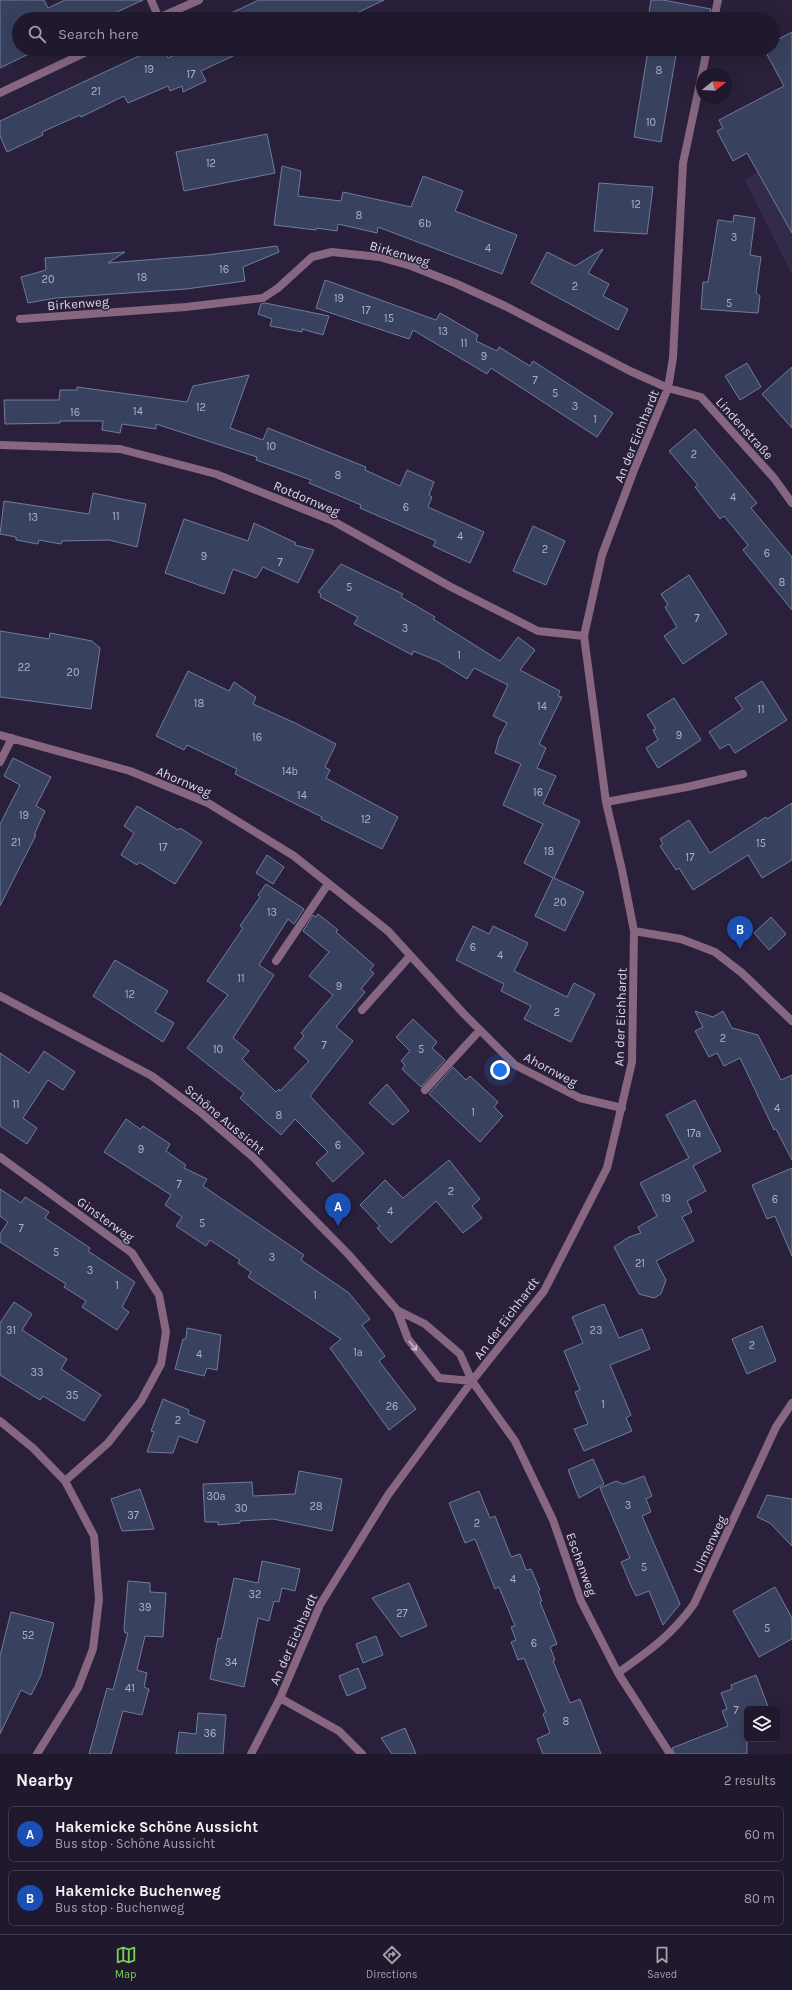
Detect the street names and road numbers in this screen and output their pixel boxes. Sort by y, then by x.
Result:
street label: Birkenweg [368,238,432,269]
street label: Birkenweg [47,294,110,313]
street label: An der Eichhardt [611,388,662,485]
street label: Lindenstraße [713,394,777,463]
street label: Rotdornweg [271,478,343,519]
street label: Ahornweg [154,763,214,800]
street label: An der Eichhardt [611,967,630,1067]
street label: Ahornweg [521,1049,581,1090]
street label: Schöne Aussicht [182,1082,268,1157]
street label: Ginsterweg [74,1194,138,1245]
street label: An der Eichhardt [471,1274,542,1362]
street label: Ulmenweg [690,1512,730,1576]
street label: Eschenweg [563,1530,600,1599]
street label: An der Eichhardt [267,1591,320,1687]

